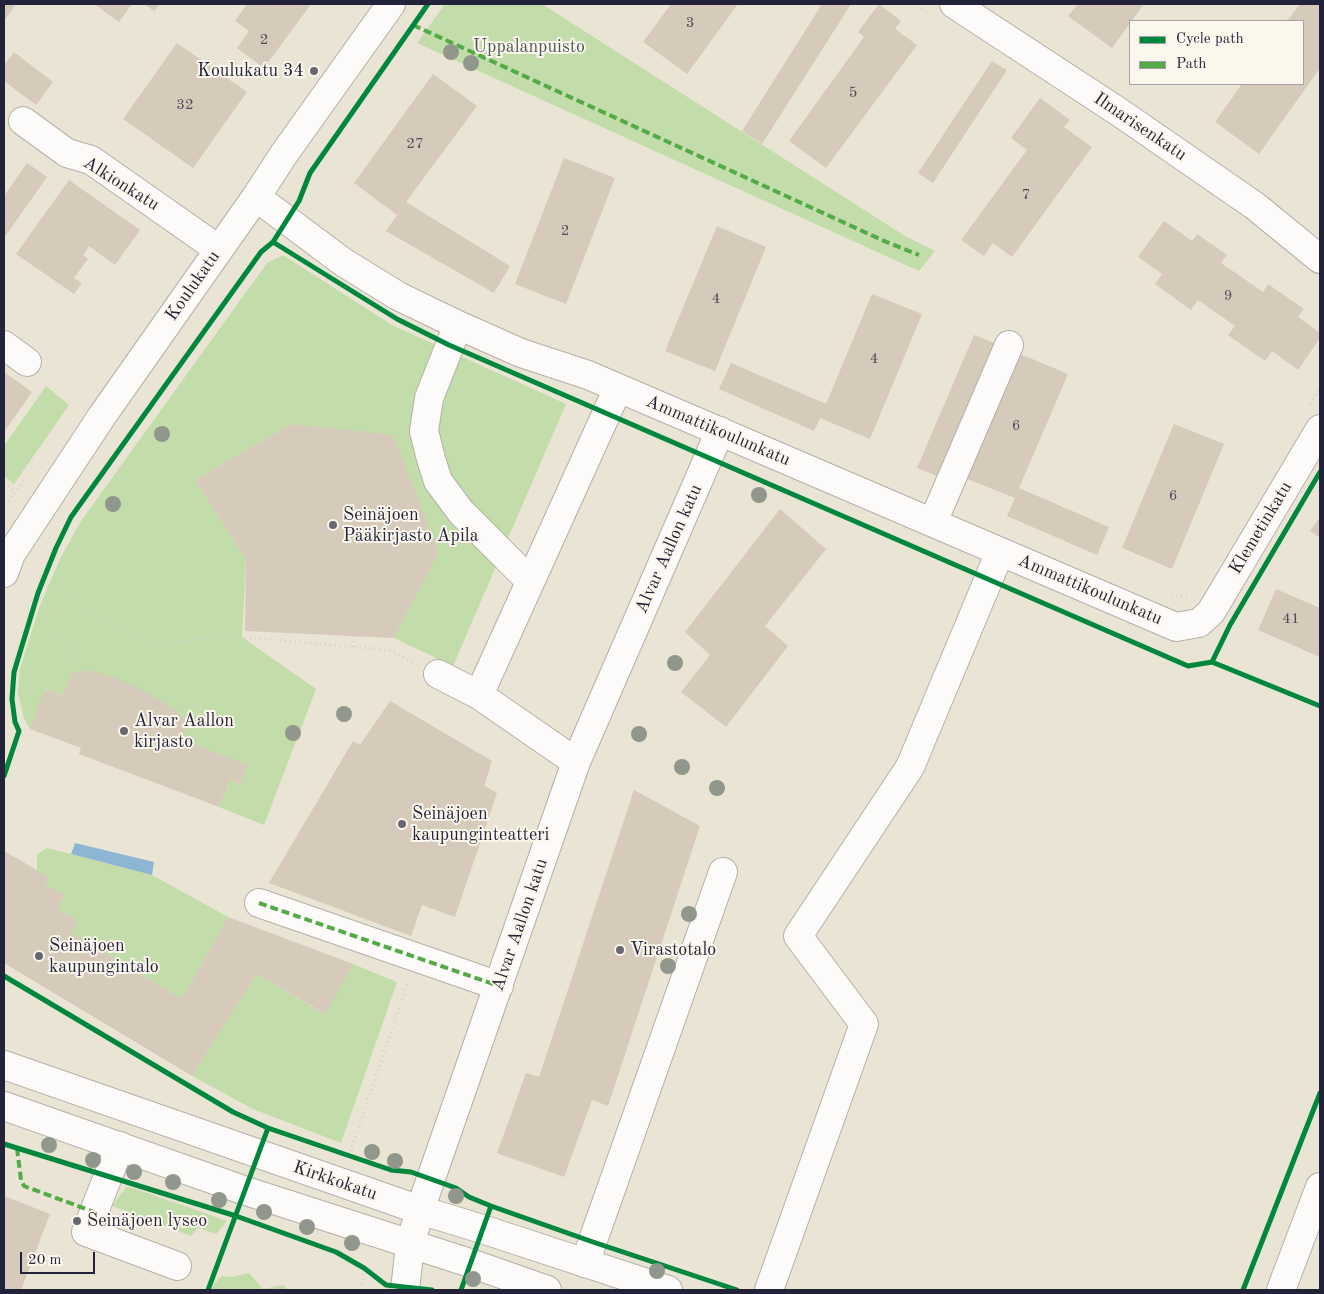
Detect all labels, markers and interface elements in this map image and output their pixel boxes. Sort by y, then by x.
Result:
house number: 3 [686,14,694,32]
legend [1129,20,1304,85]
house number: 2 [260,31,268,49]
text: Cycle path [1176,32,1244,47]
park label: Uppalanpuisto [473,36,585,58]
text: Path [1176,57,1206,72]
place label: Koulukatu 34 [197,60,304,82]
marker: Koulukatu 34 [308,65,320,77]
house number: 5 [849,84,857,102]
street label: Ilmarisenkatu [1089,88,1191,166]
house number: 32 [176,96,194,114]
house number: 27 [406,135,424,153]
street label: Alkionkatu [79,152,163,216]
house number: 7 [1022,186,1030,204]
house number: 2 [561,222,569,240]
street label: Koulukatu [161,247,225,325]
house number: 9 [1224,287,1232,305]
house number: 4 [712,290,720,308]
house number: 4 [870,350,878,368]
street label: Ammattikoulunkatu [642,391,794,471]
house number: 6 [1012,417,1020,435]
street label: Klemetinkatu [1225,478,1297,578]
street label: Alvar Aallon katu [631,481,707,617]
house number: 6 [1169,487,1177,505]
place label: Seinäjoen Pääkirjasto Apila [343,504,479,546]
marker: Seinäjoen Pääkirjasto Apila [327,519,339,531]
street label: Ammattikoulunkatu [1014,550,1166,630]
house number: 41 [1282,610,1300,628]
place label: Alvar Aallon kirjasto [134,710,234,752]
marker: Alvar Aallon kirjasto [118,725,130,737]
place label: Seinäjoen kaupunginteatteri [412,803,549,846]
marker: Seinäjoen kaupunginteatteri [396,818,408,830]
street label: Alvar Aallon katu [487,856,553,994]
place label: Seinäjoen kaupungintalo [49,935,159,978]
place label: Virastotalo [630,939,716,961]
marker: Virastotalo [614,944,626,956]
marker: Seinäjoen kaupungintalo [33,950,45,962]
street label: Kirkkokatu [290,1157,380,1205]
place label: Seinäjoen lyseo [87,1210,207,1232]
marker: Seinäjoen lyseo [71,1215,83,1227]
scale bar [22,1242,98,1274]
text: 20 m [28,1253,62,1268]

